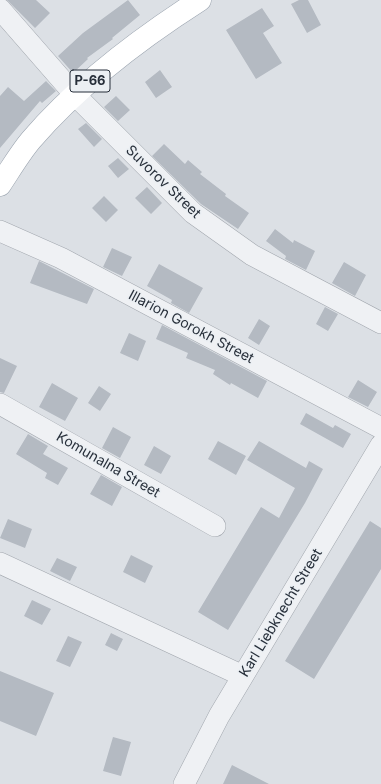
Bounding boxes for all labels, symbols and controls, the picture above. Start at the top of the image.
road number: Р-66 [70,70,110,92]
street label: Suvorov Street [122,142,204,222]
street label: Illarion Gorokh Street [125,287,257,367]
street label: Komunalna Street [53,429,163,501]
street label: Karl Liebknecht Street [236,546,326,680]

